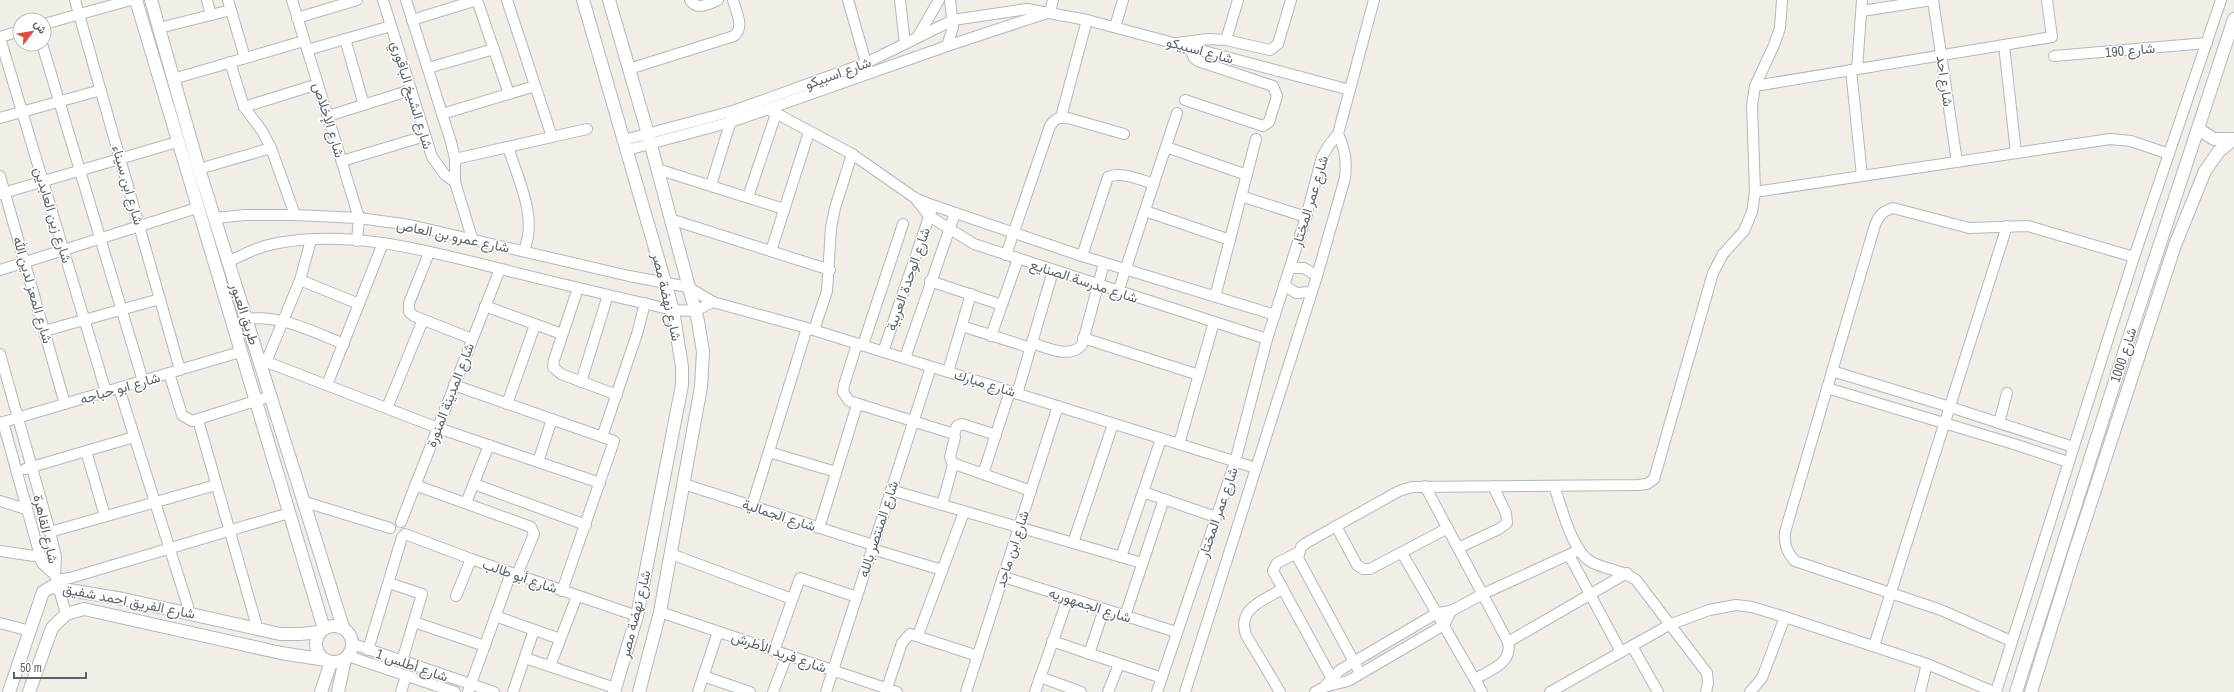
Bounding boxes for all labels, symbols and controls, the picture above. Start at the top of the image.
north arrow [12,12,52,52]
text: ش [31,18,50,36]
street label: شارع اسبيكو [1164,32,1236,70]
street label: شارع الشيخ الباقوري [384,39,437,152]
street label: شارع 190 [2104,39,2156,63]
street label: شارع اسبيكو [803,53,874,95]
street label: شارع احد [1931,54,1957,108]
street label: شارع الإخلاص [307,80,349,160]
street label: شارع ابن سيناء [106,143,148,228]
street label: شارع عمر المختار [1287,153,1334,250]
street label: شارع زين العابدين [28,165,76,266]
street label: شارع عمرو بن العاص [394,215,511,259]
street label: شارع الوحدة العربية [882,225,936,334]
street label: شارع المعز لدين الله [7,234,57,346]
street label: شارع نهضة مصر [646,250,686,343]
street label: شارع مدرسة الصنايع [1027,255,1140,309]
street label: طريق العبور [226,280,263,347]
street label: شارع 1000 [2106,325,2142,385]
street label: شارع المدينة المنورة [422,340,480,450]
street label: شارع مبارك [951,365,1018,403]
street label: شارع ابو حباجه [78,368,163,410]
street label: شارع عمر المختار [1194,465,1244,561]
street label: شارع المنتصر بالله [854,478,904,580]
street label: شارع القاهرة [27,493,63,565]
street label: شارع الجمالية [739,495,818,537]
street label: شارع ابن ماجد [991,508,1035,590]
street label: شارع أبو طالب [480,555,560,599]
street label: شارع نهضة مصر [615,568,657,661]
street label: شارع الفريق احمد شفيق [61,579,197,625]
street label: شارع الجمهوريه [1046,583,1134,629]
street label: شارع فريد الأطرش [728,627,829,679]
street label: شارع أطلس 1 [373,644,450,688]
scale bar [14,654,86,680]
text: 50 m [20,660,42,676]

